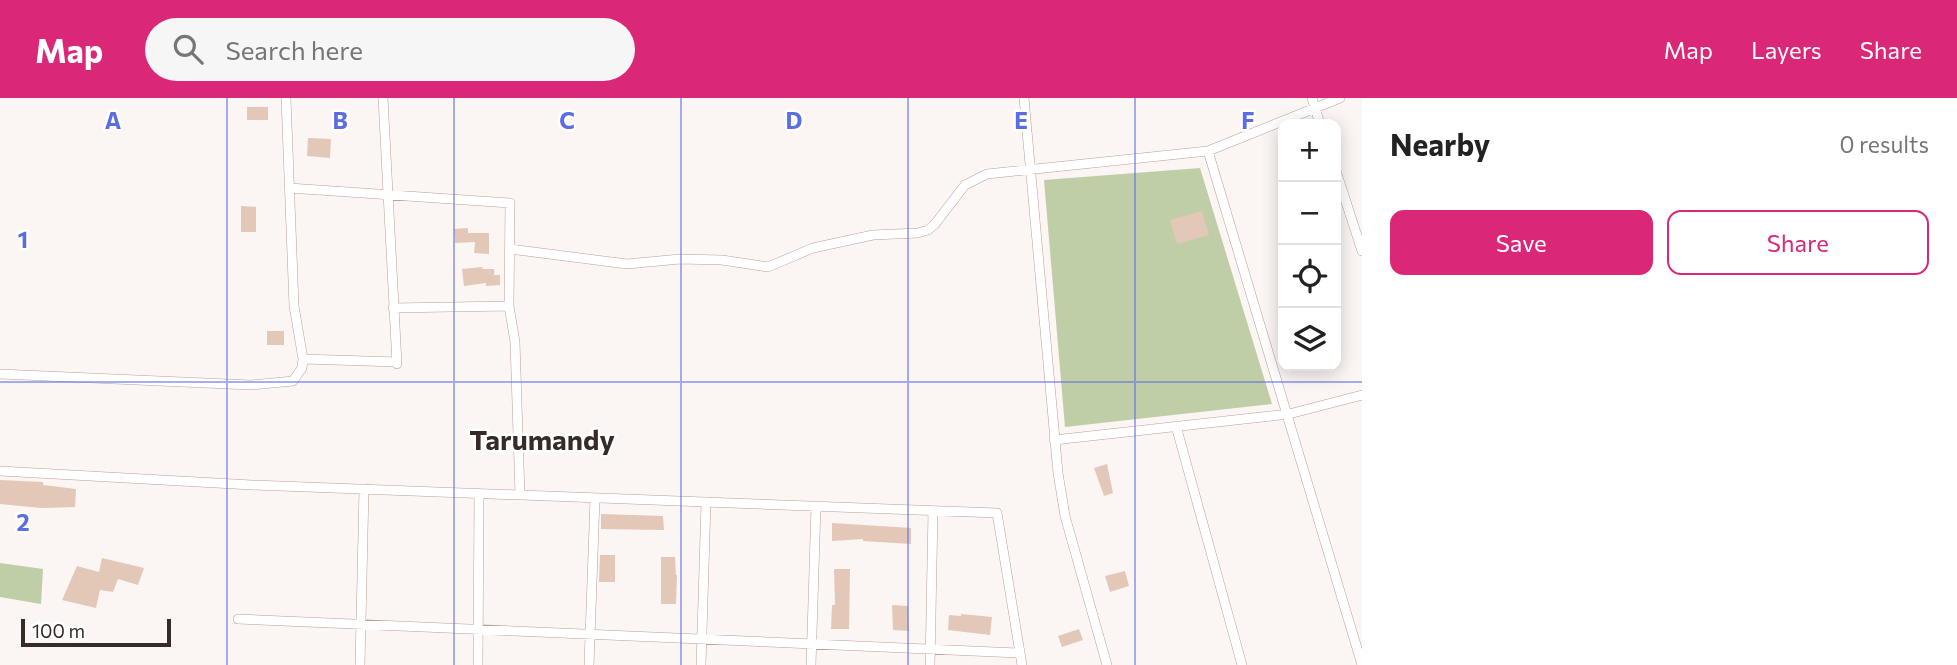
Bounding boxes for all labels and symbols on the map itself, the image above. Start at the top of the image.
text: A [105,106,122,134]
text: B [332,106,348,134]
text: C [559,106,575,134]
text: D [786,106,803,134]
text: E [1014,106,1028,134]
text: F [1241,106,1255,134]
text: 1 [18,225,28,253]
district label: Tarumandy [469,422,615,456]
text: 2 [16,508,30,536]
scale bar [21,616,172,648]

